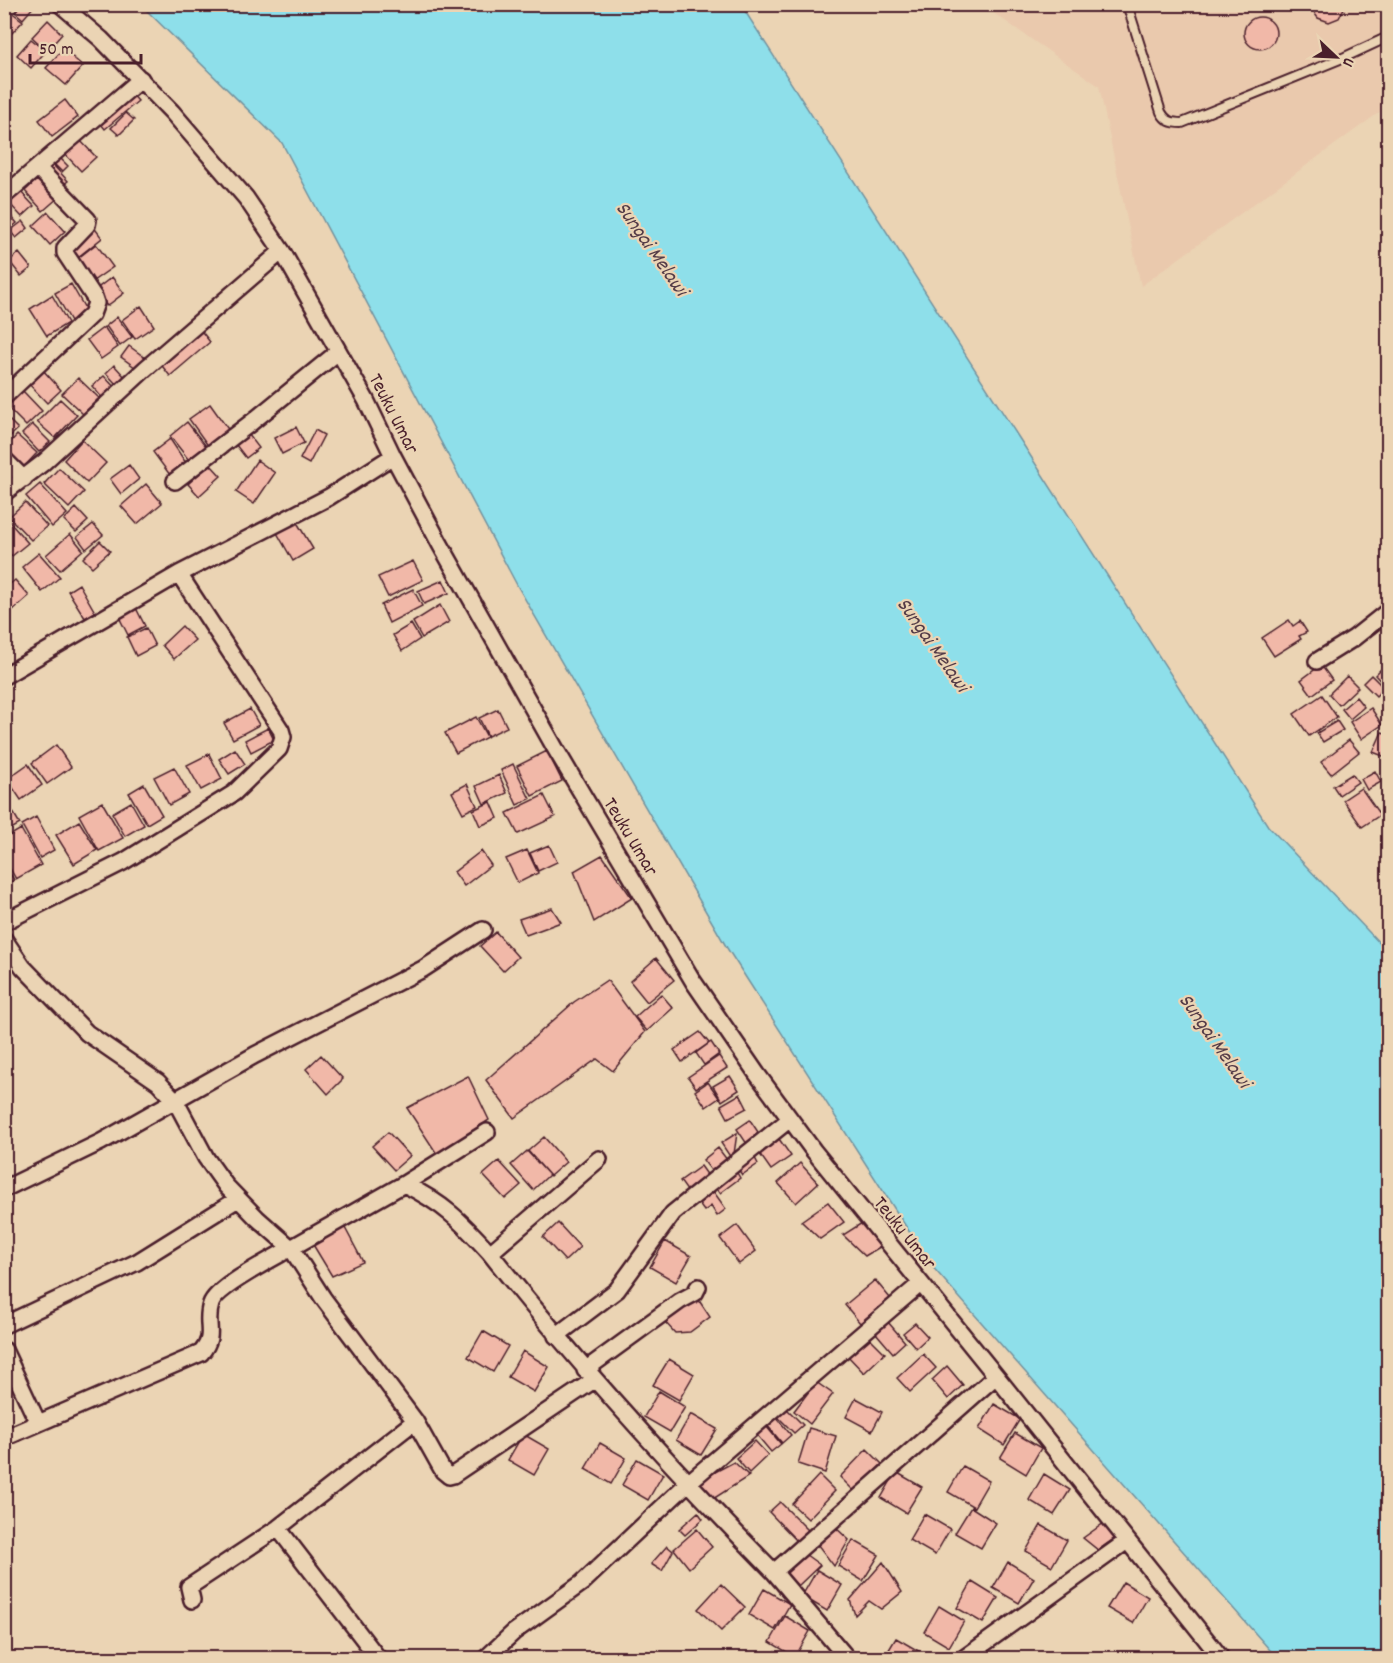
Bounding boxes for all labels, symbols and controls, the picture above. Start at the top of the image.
scale bar [30,27,141,65]
north arrow [1306,27,1366,87]
text: 50 m [39,38,74,63]
text: U [1335,54,1360,70]
water label: Sungai Melawi [607,196,696,306]
street label: Teuku Umar [360,369,425,460]
water label: Sungai Melawi [888,592,977,702]
street label: Teuku Umar [595,793,664,883]
water label: Sungai Melawi [1170,988,1259,1098]
street label: Teuku Umar [865,1191,942,1277]

